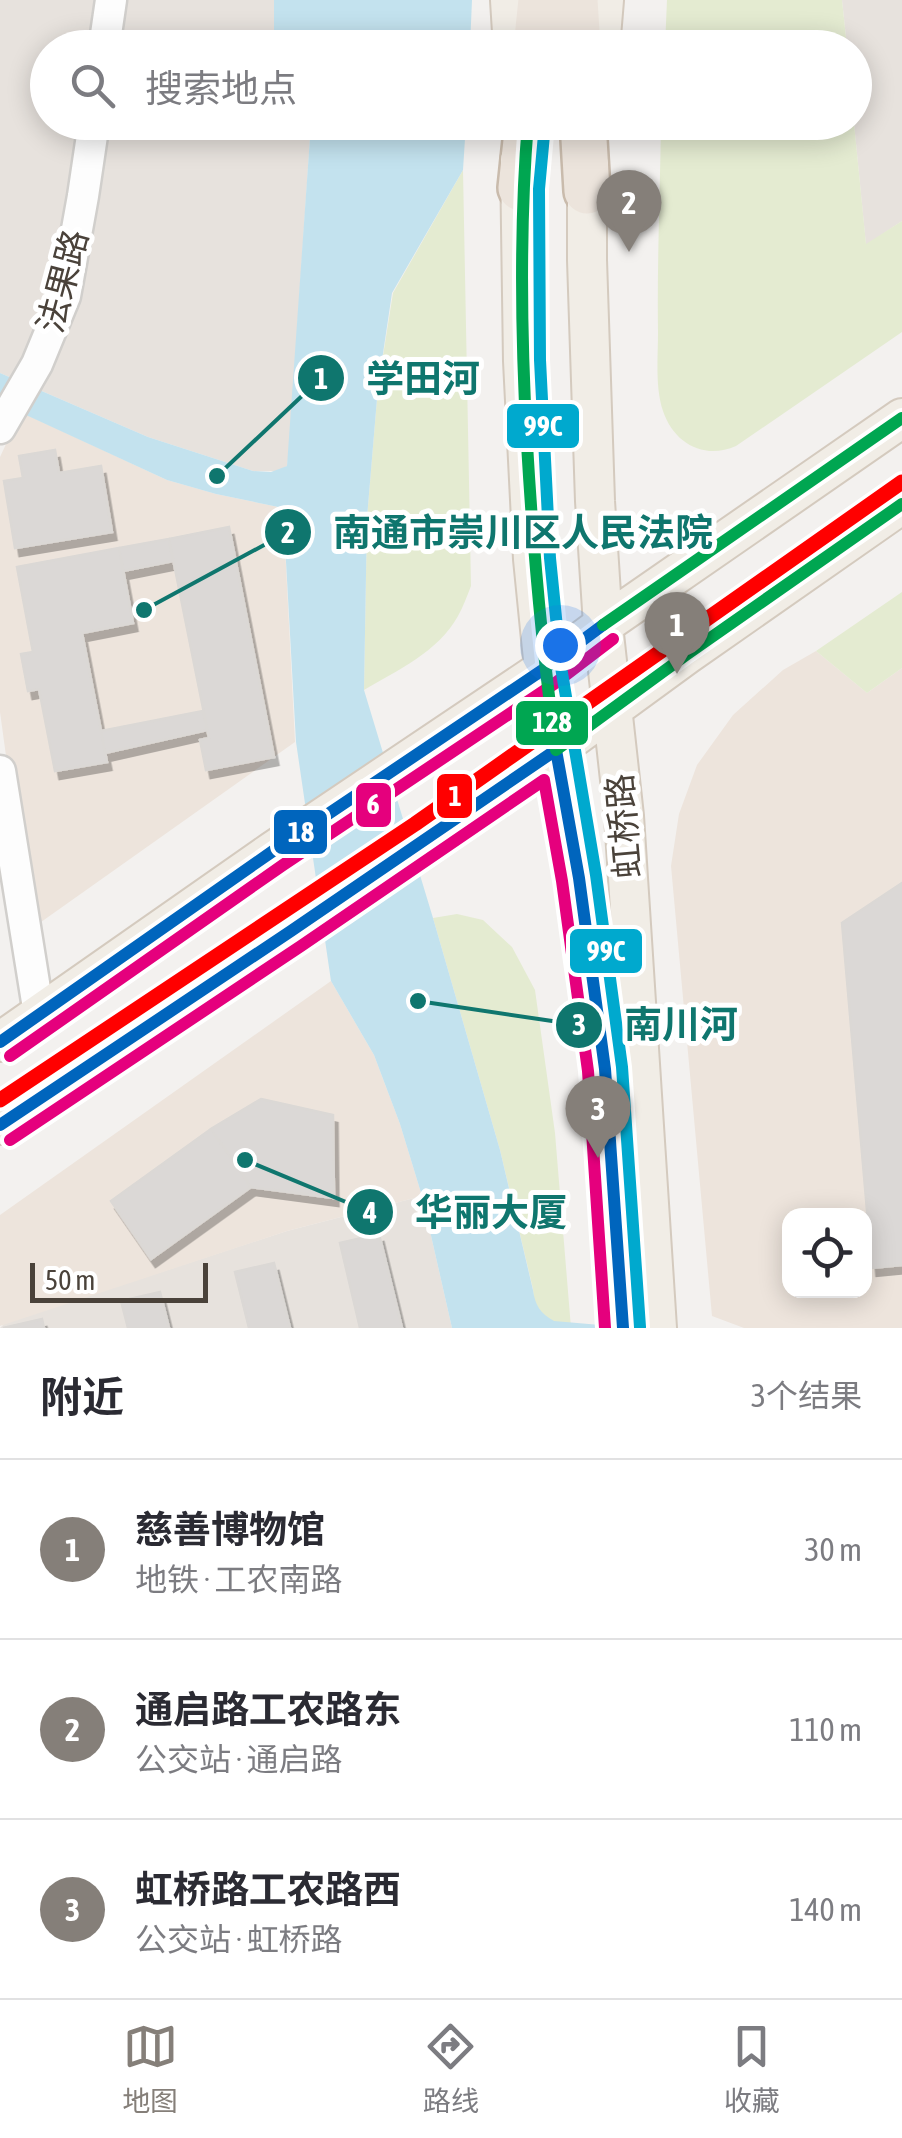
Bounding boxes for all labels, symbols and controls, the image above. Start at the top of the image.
search box [30,30,872,140]
icon: search [65,58,120,113]
text: 搜索地点 [145,67,297,110]
pin: 2 [596,170,662,252]
street label: 法果路 [29,225,95,337]
callout: 学田河 [296,344,500,412]
text: 学田河 [366,357,480,400]
text: 1 [314,361,328,395]
line badge: 99C [505,402,581,450]
text: 99C [524,410,563,442]
callout: 南通市崇川区人民法院 [263,498,733,566]
text: 南通市崇川区人民法院 [333,511,713,554]
text: 2 [281,515,295,549]
pin: 1 [644,592,710,674]
your location [535,620,586,671]
line badge: 128 [514,699,590,747]
text: 128 [532,706,572,738]
line badge: 1 [435,772,474,820]
street label: 虹桥路 [598,772,648,880]
text: 1 [448,780,462,812]
line badge: 6 [354,781,393,829]
text: 6 [366,788,380,820]
line badge: 18 [272,808,329,856]
text: 18 [288,816,314,848]
line badge: 99C [568,927,644,975]
text: 99C [587,935,626,967]
callout: 南川河 [554,991,758,1059]
text: 南川河 [624,1003,738,1046]
text: 3 [572,1007,586,1041]
pin: 3 [566,1076,630,1158]
callout: 华丽大厦 [345,1178,587,1246]
text: 华丽大厦 [415,1191,567,1234]
text: 4 [362,1195,377,1229]
map controls [782,1208,872,1298]
button: locate [782,1208,872,1298]
scale bar [30,1258,208,1302]
text: 50 m [45,1264,95,1296]
text: 附近 [40,1373,124,1421]
text: 3个结果 [751,1377,862,1414]
text: 慈善博物馆 [135,1508,325,1551]
text: 1 [65,1531,80,1568]
text: 30 m [804,1531,862,1568]
text: 地铁 · 工农南路 [135,1561,343,1598]
text: 通启路工农路东 [135,1688,401,1731]
text: 2 [65,1711,80,1748]
text: 110 m [789,1711,862,1748]
text: 公交站 · 通启路 [135,1741,343,1778]
text: 虹桥路工农路西 [135,1868,401,1911]
text: 3 [65,1891,80,1928]
text: 140 m [789,1891,862,1928]
text: 公交站 · 虹桥路 [135,1921,343,1958]
tab: 地图 [122,2019,178,2119]
tab: 路线 [423,2019,479,2119]
tab: 收藏 [724,2019,780,2119]

